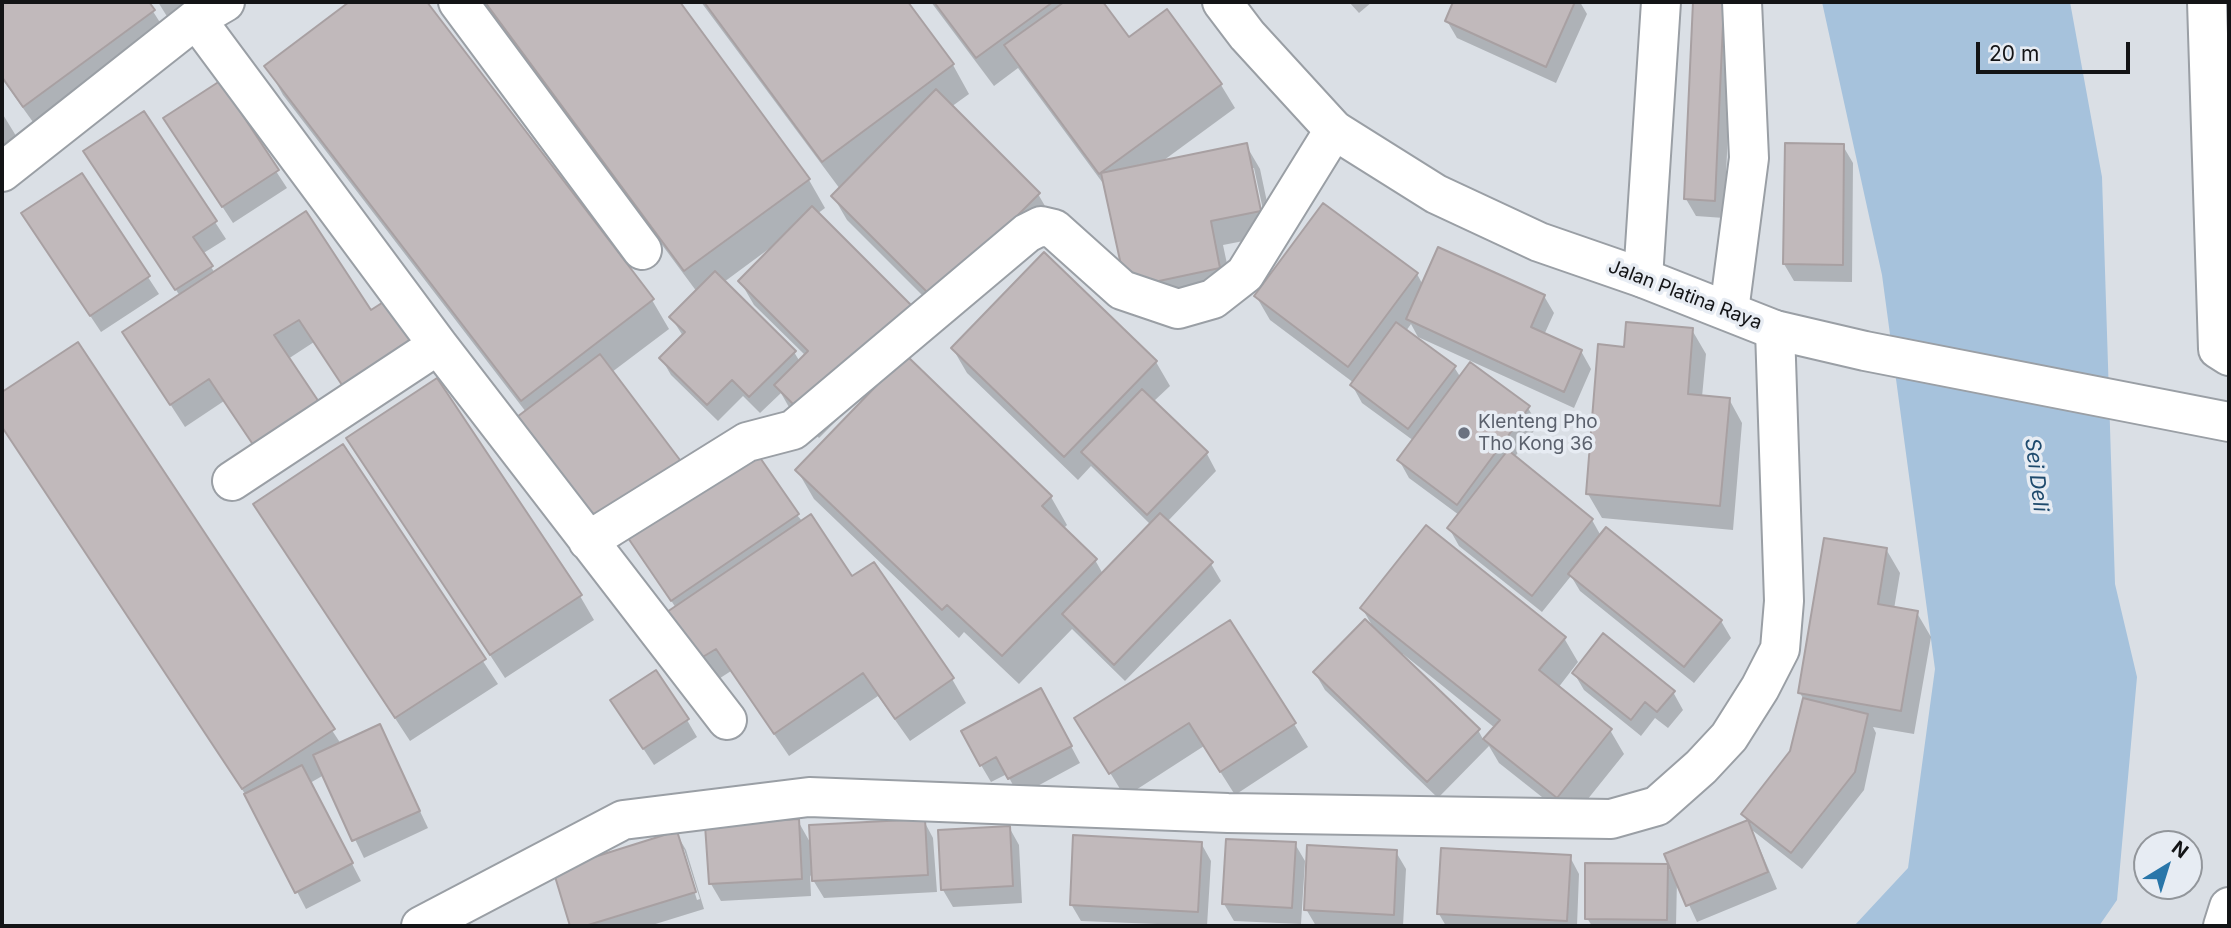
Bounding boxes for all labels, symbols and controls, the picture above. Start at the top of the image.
scale bar [1979,28,2133,72]
text: 20 m [1989,41,2039,66]
street label: Jalan Platina Raya [1605,255,1765,335]
place label: Klenteng Pho Tho Kong 36 [1478,411,1598,455]
marker: Klenteng Pho Tho Kong 36 [1456,425,1472,441]
water label: Sei Deli [2019,437,2053,513]
north arrow [2133,830,2203,900]
text: N [2167,836,2193,863]

